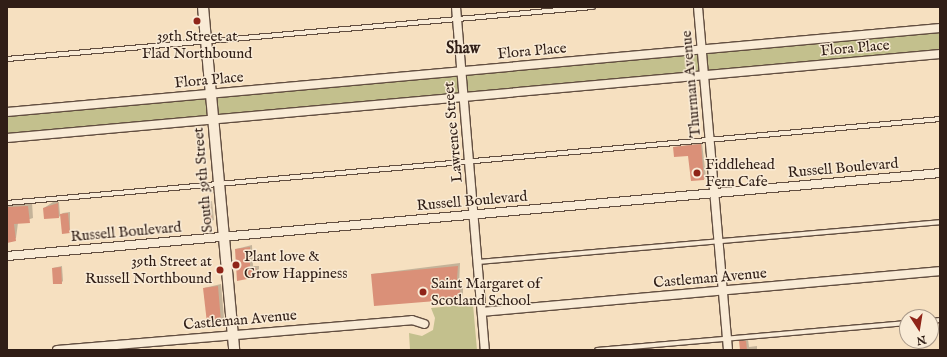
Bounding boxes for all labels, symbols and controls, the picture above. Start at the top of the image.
marker: 39th Street at Flad Northbound [192,16,202,26]
place label: 39th Street at Flad Northbound [142,27,252,62]
street label: Thurman Avenue [677,30,705,138]
street label: Flora Place [820,36,890,60]
district label: Shaw [446,39,480,59]
street label: Flora Place [497,39,567,63]
street label: Flora Place [174,68,244,92]
street label: Lawrence Street [440,81,466,183]
street label: South 39th Street [189,127,217,233]
street label: Russell Boulevard [787,154,899,182]
place label: Fiddlehead Fern Cafe [705,155,775,190]
marker: Fiddlehead Fern Cafe [692,168,702,178]
street label: Russell Boulevard [416,187,528,215]
street label: Russell Boulevard [70,218,182,246]
place label: Plant love & Grow Happiness [244,247,347,282]
place label: 39th Street at Russell Northbound [85,252,212,287]
marker: Plant love & Grow Happiness [231,260,241,270]
street label: Castleman Avenue [653,264,767,292]
marker: 39th Street at Russell Northbound [215,265,225,275]
place label: Saint Margaret of Scotland School [431,274,541,309]
marker: Saint Margaret of Scotland School [418,287,428,297]
street label: Castleman Avenue [183,306,297,334]
north arrow [899,309,939,349]
text: N [915,332,927,348]

